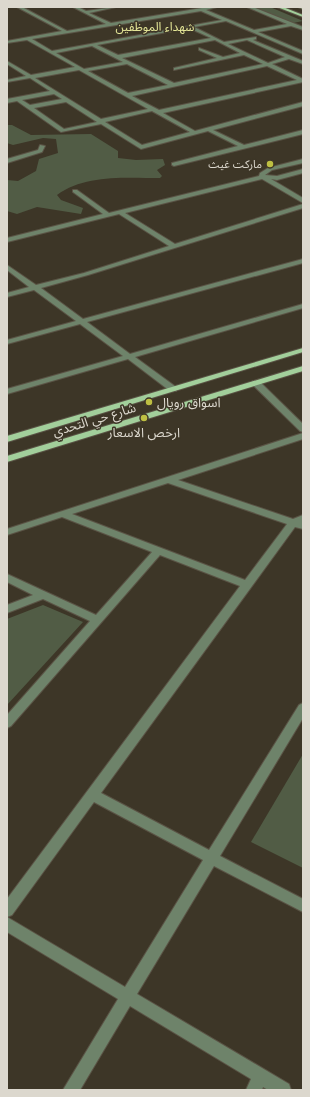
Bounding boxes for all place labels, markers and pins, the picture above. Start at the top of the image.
place label: ماركت غيث [208,158,262,171]
marker: ماركت غيث [265,159,275,169]
place label: اسواق رويال [157,395,220,411]
marker: اسواق رويال [144,397,154,407]
marker: ارخص الاسعار [139,413,149,423]
place label: ارخص الاسعار [107,425,180,441]

